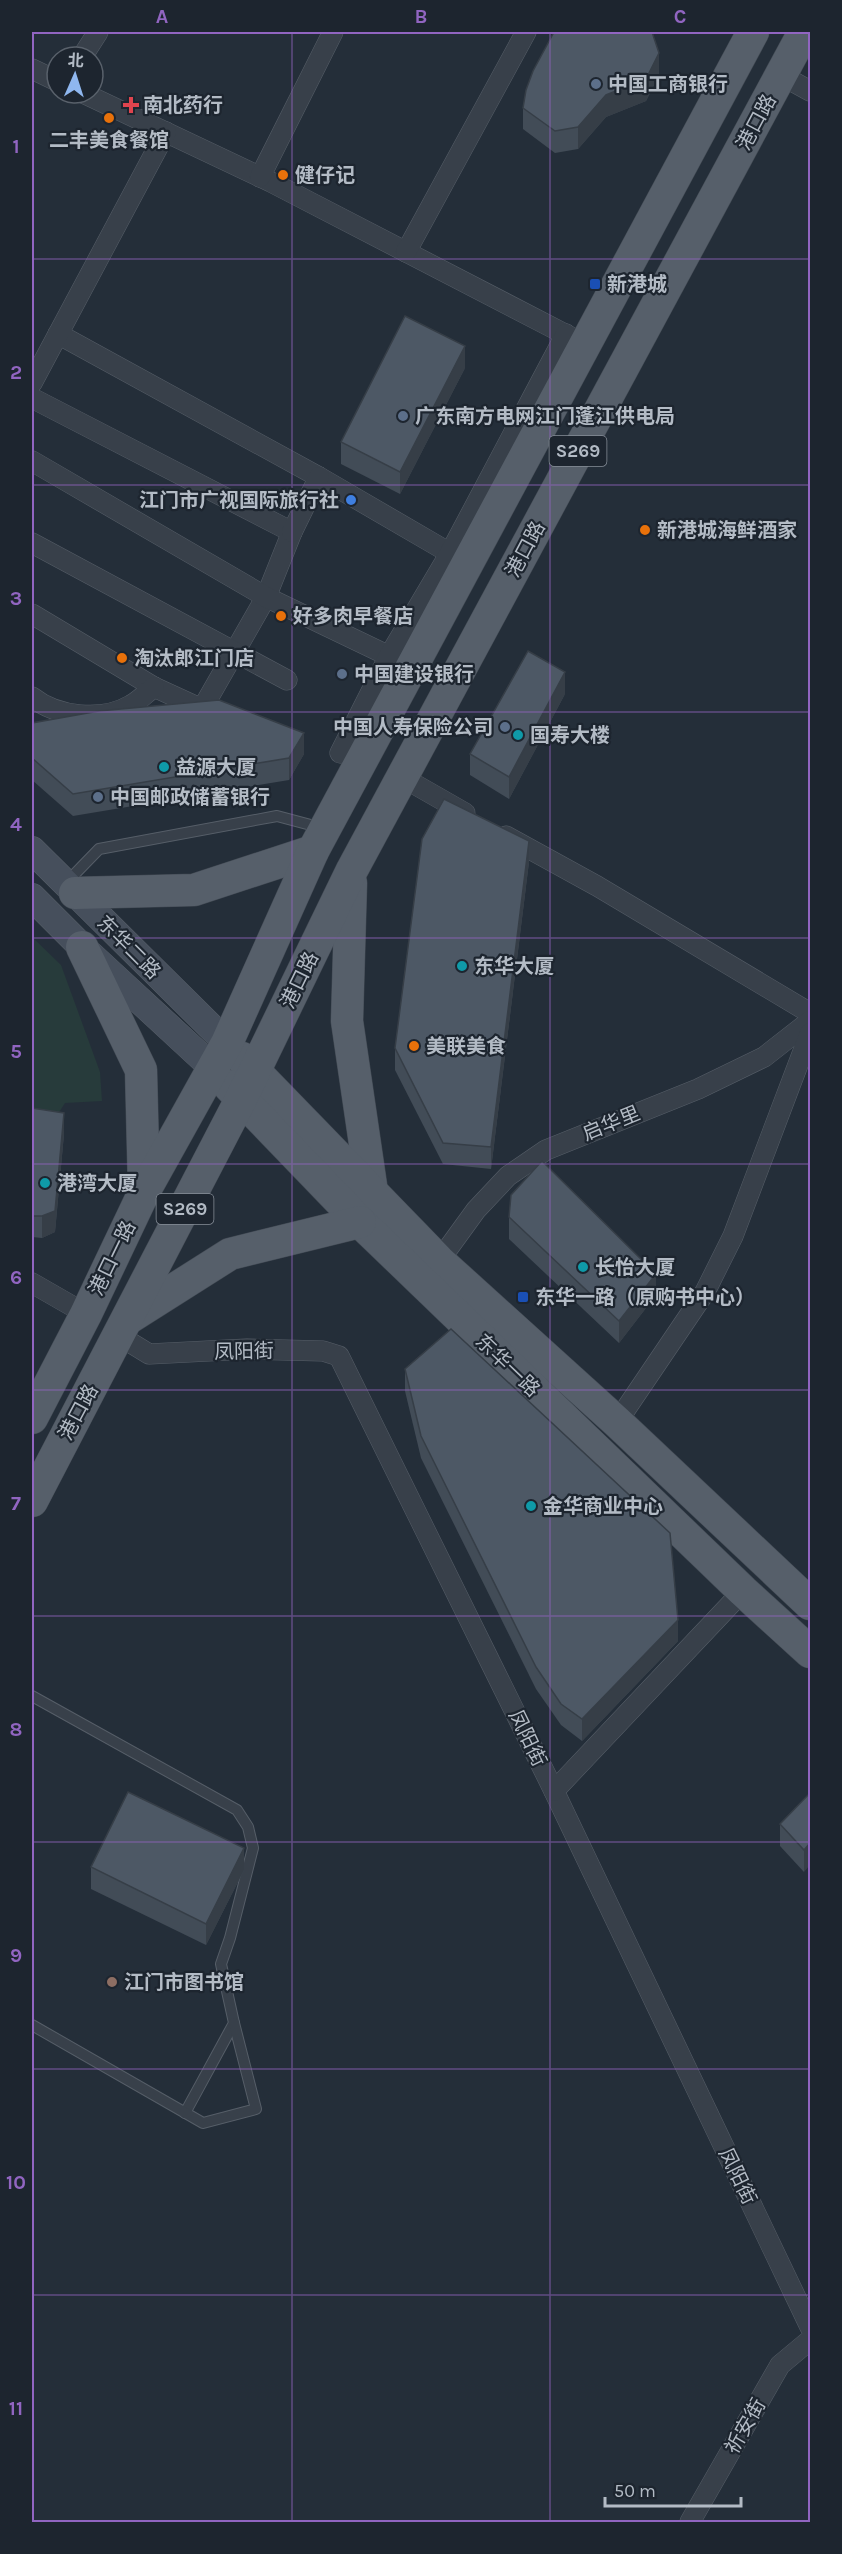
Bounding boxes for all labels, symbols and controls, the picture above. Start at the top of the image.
text: A [156,5,169,28]
text: B [415,5,427,28]
text: C [674,5,686,28]
north arrow [45,45,105,105]
text: 北 [67,51,84,70]
place label: 中国工商银行 [608,73,728,96]
marker: 中国工商银行 [589,77,603,91]
street label: 港口路 [732,90,781,154]
place label: 南北药行 [143,94,223,117]
marker: 南北药行 [124,98,138,112]
marker: 二丰美食餐馆 [102,111,116,125]
place label: 二丰美食餐馆 [49,129,169,152]
text: 1 [12,135,20,158]
place label: 健仔记 [295,164,355,187]
marker: 健仔记 [276,168,290,182]
place label: 新港城 [607,273,667,296]
marker: 新港城 [588,277,602,291]
text: 2 [10,361,22,384]
place label: 广东南方电网江门蓬江供电局 [415,405,675,428]
marker: 广东南方电网江门蓬江供电局 [396,409,410,423]
road number: S269 [550,436,606,466]
place label: 江门市广视国际旅行社 [139,489,339,512]
marker: 江门市广视国际旅行社 [344,493,358,507]
street label: 港口路 [501,517,550,581]
place label: 新港城海鲜酒家 [657,519,797,542]
marker: 新港城海鲜酒家 [638,523,652,537]
text: 3 [10,587,22,610]
place label: 好多肉早餐店 [293,605,413,628]
marker: 好多肉早餐店 [274,609,288,623]
place label: 淘汰郎江门店 [134,647,254,670]
marker: 淘汰郎江门店 [115,651,129,665]
place label: 中国建设银行 [354,663,474,686]
marker: 中国建设银行 [335,667,349,681]
place label: 中国人寿保险公司 [333,716,493,739]
marker: 中国人寿保险公司 [498,720,512,734]
place label: 国寿大楼 [530,724,610,747]
marker: 国寿大楼 [511,728,525,742]
place label: 益源大厦 [176,756,256,779]
marker: 益源大厦 [157,760,171,774]
place label: 中国邮政储蓄银行 [110,786,270,809]
marker: 中国邮政储蓄银行 [91,790,105,804]
text: 4 [10,813,22,836]
street label: 东华二路 [92,911,165,984]
street label: 港口路 [276,948,323,1012]
place label: 东华大厦 [474,955,554,978]
marker: 东华大厦 [455,959,469,973]
place label: 美联美食 [426,1035,506,1058]
marker: 美联美食 [407,1039,421,1053]
text: 5 [10,1040,22,1063]
street label: 启华里 [579,1102,643,1145]
place label: 港湾大厦 [57,1172,137,1195]
marker: 港湾大厦 [38,1176,52,1190]
road number: S269 [156,1194,213,1224]
street label: 港口一路 [85,1217,140,1299]
place label: 长怡大厦 [595,1256,675,1279]
marker: 长怡大厦 [576,1260,590,1274]
text: 6 [10,1266,22,1289]
place label: 东华一路（原购书中心） [535,1286,755,1309]
marker: 东华一路（原购书中心） [516,1290,530,1304]
street label: 东华一路 [471,1329,544,1401]
street label: 凤阳街 [214,1339,274,1364]
street label: 港口路 [54,1380,103,1444]
text: 7 [11,1492,21,1515]
place label: 金华商业中心 [543,1495,663,1518]
marker: 金华商业中心 [524,1499,538,1513]
street label: 凤阳街 [504,1706,551,1770]
text: 8 [10,1718,22,1741]
text: 9 [10,1944,22,1967]
place label: 江门市图书馆 [124,1971,244,1994]
marker: 江门市图书馆 [105,1975,119,1989]
street label: 凤阳街 [714,2144,761,2208]
text: 10 [6,2171,26,2194]
street label: 祈安街 [720,2395,770,2458]
text: 11 [9,2397,23,2420]
scale bar [605,2470,742,2508]
text: 50 m [614,2480,656,2502]

